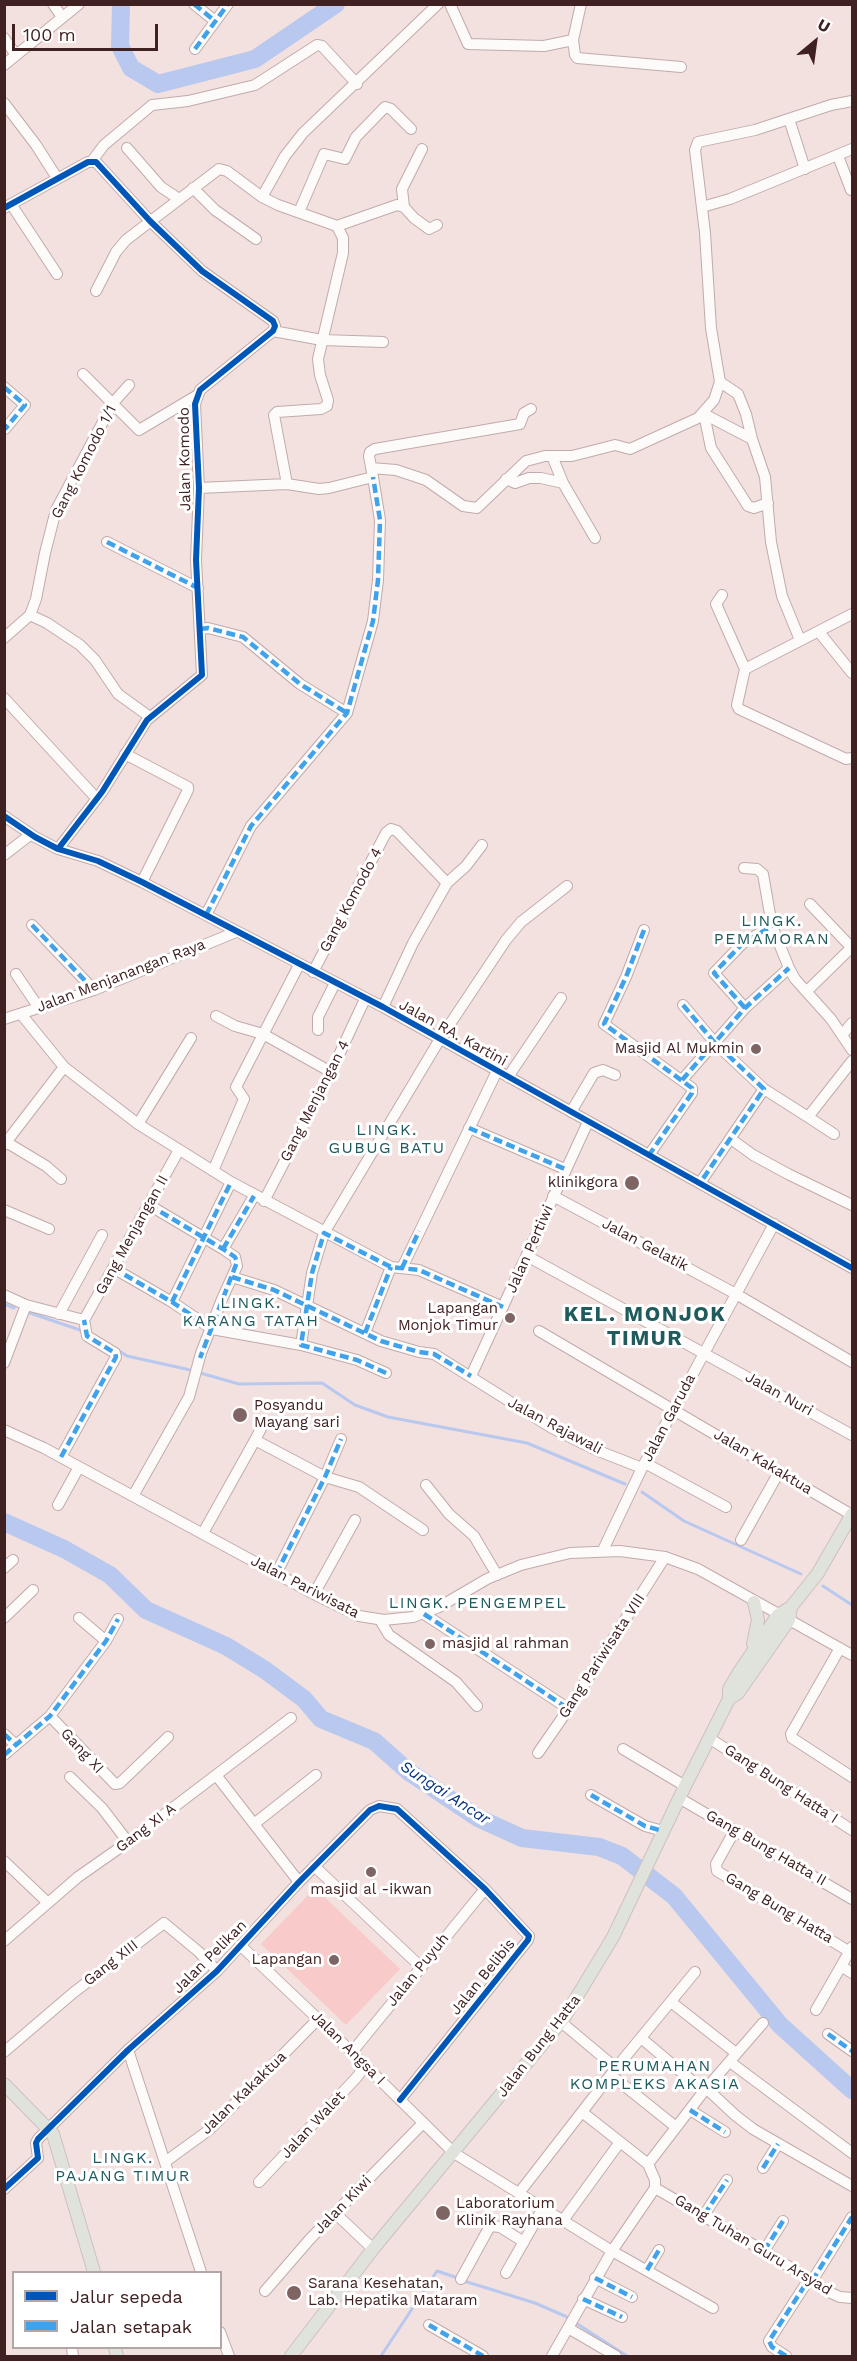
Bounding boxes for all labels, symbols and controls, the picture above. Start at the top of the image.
scale bar [15,12,160,50]
north arrow [785,12,845,72]
text: U [814,15,834,37]
text: 100 m [23,24,76,45]
street label: Gang Komodo 1/1 [48,402,120,522]
street label: Jalan Komodo [175,407,195,511]
street label: Gang Komodo 4 [316,845,386,955]
district label: LINGK. PEMAMORAN [714,911,830,949]
street label: Jalan Menjanangan Raya [34,935,208,1017]
street label: Jalan RA. Kartini [396,996,510,1070]
street label: Gang Menjangan 4 [277,1037,353,1165]
place label: Masjid Al Mukmin [615,1040,744,1058]
marker: Masjid Al Mukmin [749,1042,763,1056]
district label: LINGK. GUBUG BATU [328,1120,446,1158]
street label: Gang Menjangan II [92,1172,172,1298]
place label: klinikgora [548,1174,618,1192]
marker: klinikgora [623,1174,641,1192]
street label: Jalan Pertiwi [503,1202,557,1296]
street label: Jalan Gelatik [599,1215,691,1275]
district label: LINGK. KARANG TATAH [183,1293,319,1331]
place label: Lapangan Monjok Timur [398,1300,498,1335]
district label: KEL. MONJOK TIMUR [564,1302,726,1352]
marker: Lapangan Monjok Timur [503,1311,517,1325]
street label: Jalan Nuri [742,1368,816,1420]
street label: Jalan Garuda [638,1371,700,1465]
street label: Jalan Rajawali [505,1394,605,1458]
place label: Posyandu Mayang sari [254,1397,340,1432]
marker: Posyandu Mayang sari [231,1406,249,1424]
street label: Jalan Kakaktua [710,1426,816,1498]
street label: Jalan Pariwisata [248,1552,362,1622]
street label: Gang Pariwisata VIII [555,1590,649,1722]
district label: LINGK. PENGEMPEL [389,1593,567,1613]
place label: masjid al rahman [442,1635,569,1653]
marker: masjid al rahman [423,1637,437,1651]
street label: Gang XI [57,1725,107,1777]
street label: Gang Bung Hatta I [721,1741,841,1827]
water label: Sungai Ancar [397,1757,493,1829]
street label: Gang XI A [113,1800,179,1856]
street label: Gang Bung Hatta II [702,1806,830,1890]
marker: masjid al -ikwan [364,1865,378,1879]
street label: Gang Bung Hatta [722,1869,836,1947]
place label: masjid al -ikwan [310,1881,432,1899]
street label: Jalan Pelikan [169,1916,251,1998]
street label: Jalan Puyuh [383,1930,453,2010]
street label: Jalan Belibis [447,1935,519,2019]
street label: Gang XIII [80,1936,142,1990]
place label: Lapangan [252,1951,322,1969]
marker: Lapangan [327,1953,341,1967]
street label: Jalan Bung Hatta [493,1991,585,2101]
street label: Jalan Angsa I [307,2007,389,2089]
street label: Jalan Kakaktua [198,2048,290,2138]
district label: PERUMAHAN KOMPLEKS AKASIA [570,2056,740,2094]
street label: Jalan Walet [277,2087,349,2163]
district label: LINGK. PAJANG TIMUR [55,2148,191,2186]
street label: Jalan Kiwi [311,2172,375,2238]
street label: Gang Tuhan Guru Arsyad [671,2191,835,2299]
place label: Laboratorium Klinik Rayhana [456,2195,563,2230]
marker: Laboratorium Klinik Rayhana [434,2204,452,2222]
legend [12,2271,222,2349]
place label: Sarana Kesehatan, Lab. Hepatika Mataram [308,2275,477,2310]
marker: Sarana Kesehatan, Lab. Hepatika Mataram [285,2284,303,2302]
text: Jalur sepeda [70,2286,183,2307]
text: Jalan setapak [70,2316,192,2337]

